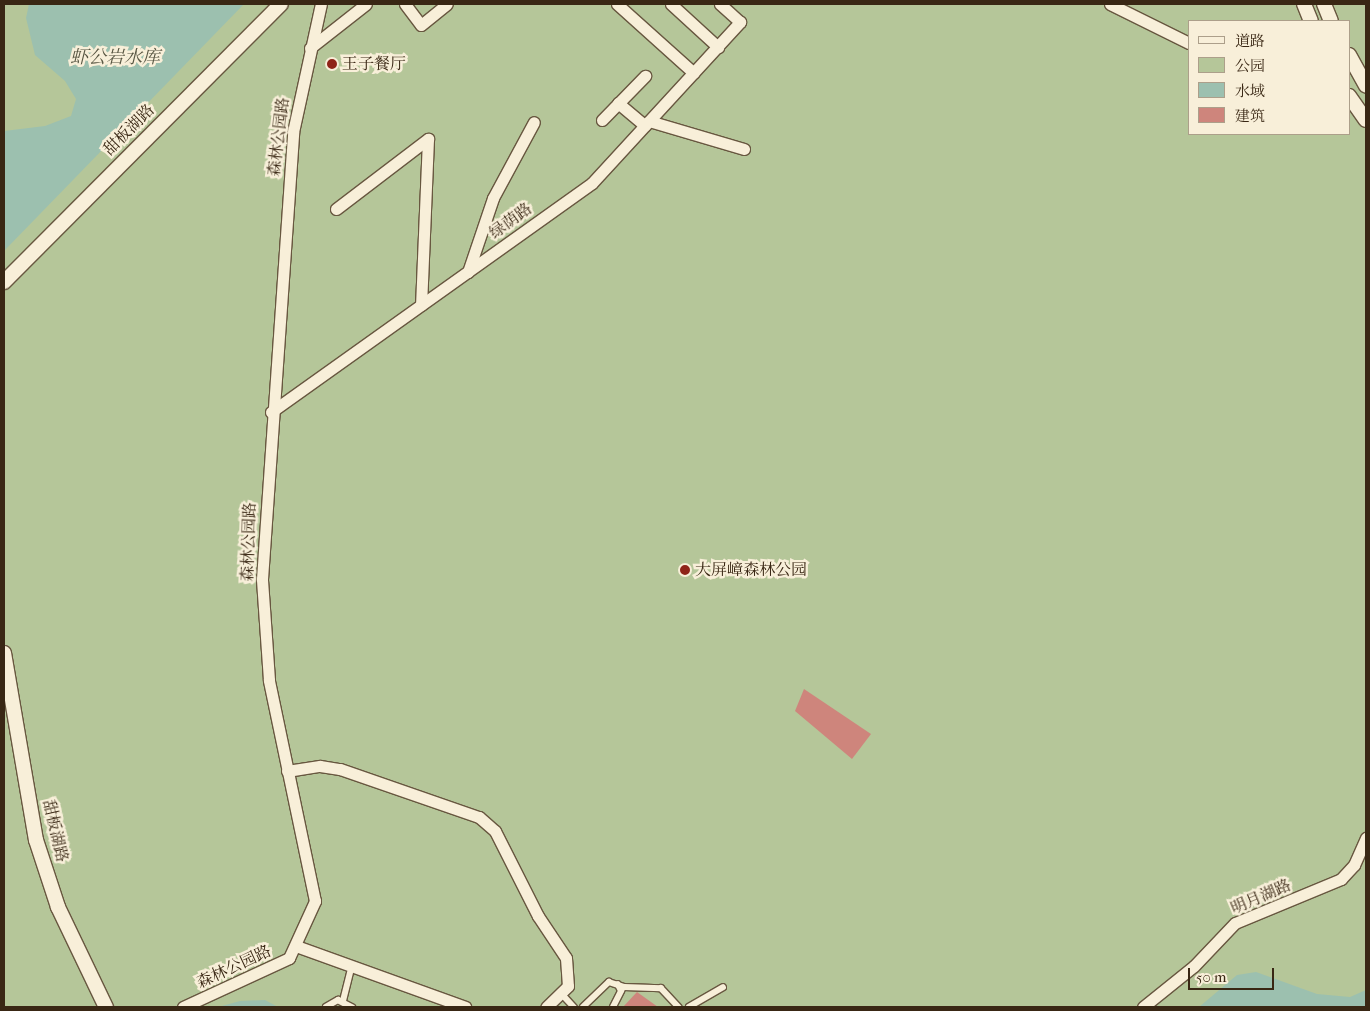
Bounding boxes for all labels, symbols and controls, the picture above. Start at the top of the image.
legend [1188,20,1350,135]
text: 道路 [1235,32,1265,50]
water label: 虾公岩水库 [70,47,160,69]
place label: 王子餐厅 [342,54,406,74]
text: 公园 [1235,57,1265,75]
marker: 王子餐厅 [326,58,338,70]
text: 水域 [1235,82,1265,100]
street label: 森林公园路 [265,96,293,178]
street label: 甜板湖路 [100,101,158,159]
text: 建筑 [1235,107,1265,125]
street label: 绿荫路 [486,199,536,243]
street label: 森林公园路 [238,502,260,582]
place label: 大屏嶂森林公园 [695,560,807,580]
marker: 大屏嶂森林公园 [679,564,691,576]
street label: 甜板湖路 [38,798,72,864]
street label: 明月湖路 [1228,876,1294,918]
street label: 森林公园路 [194,941,274,993]
scale bar [1190,958,1276,990]
text: 50 m [1196,968,1226,986]

